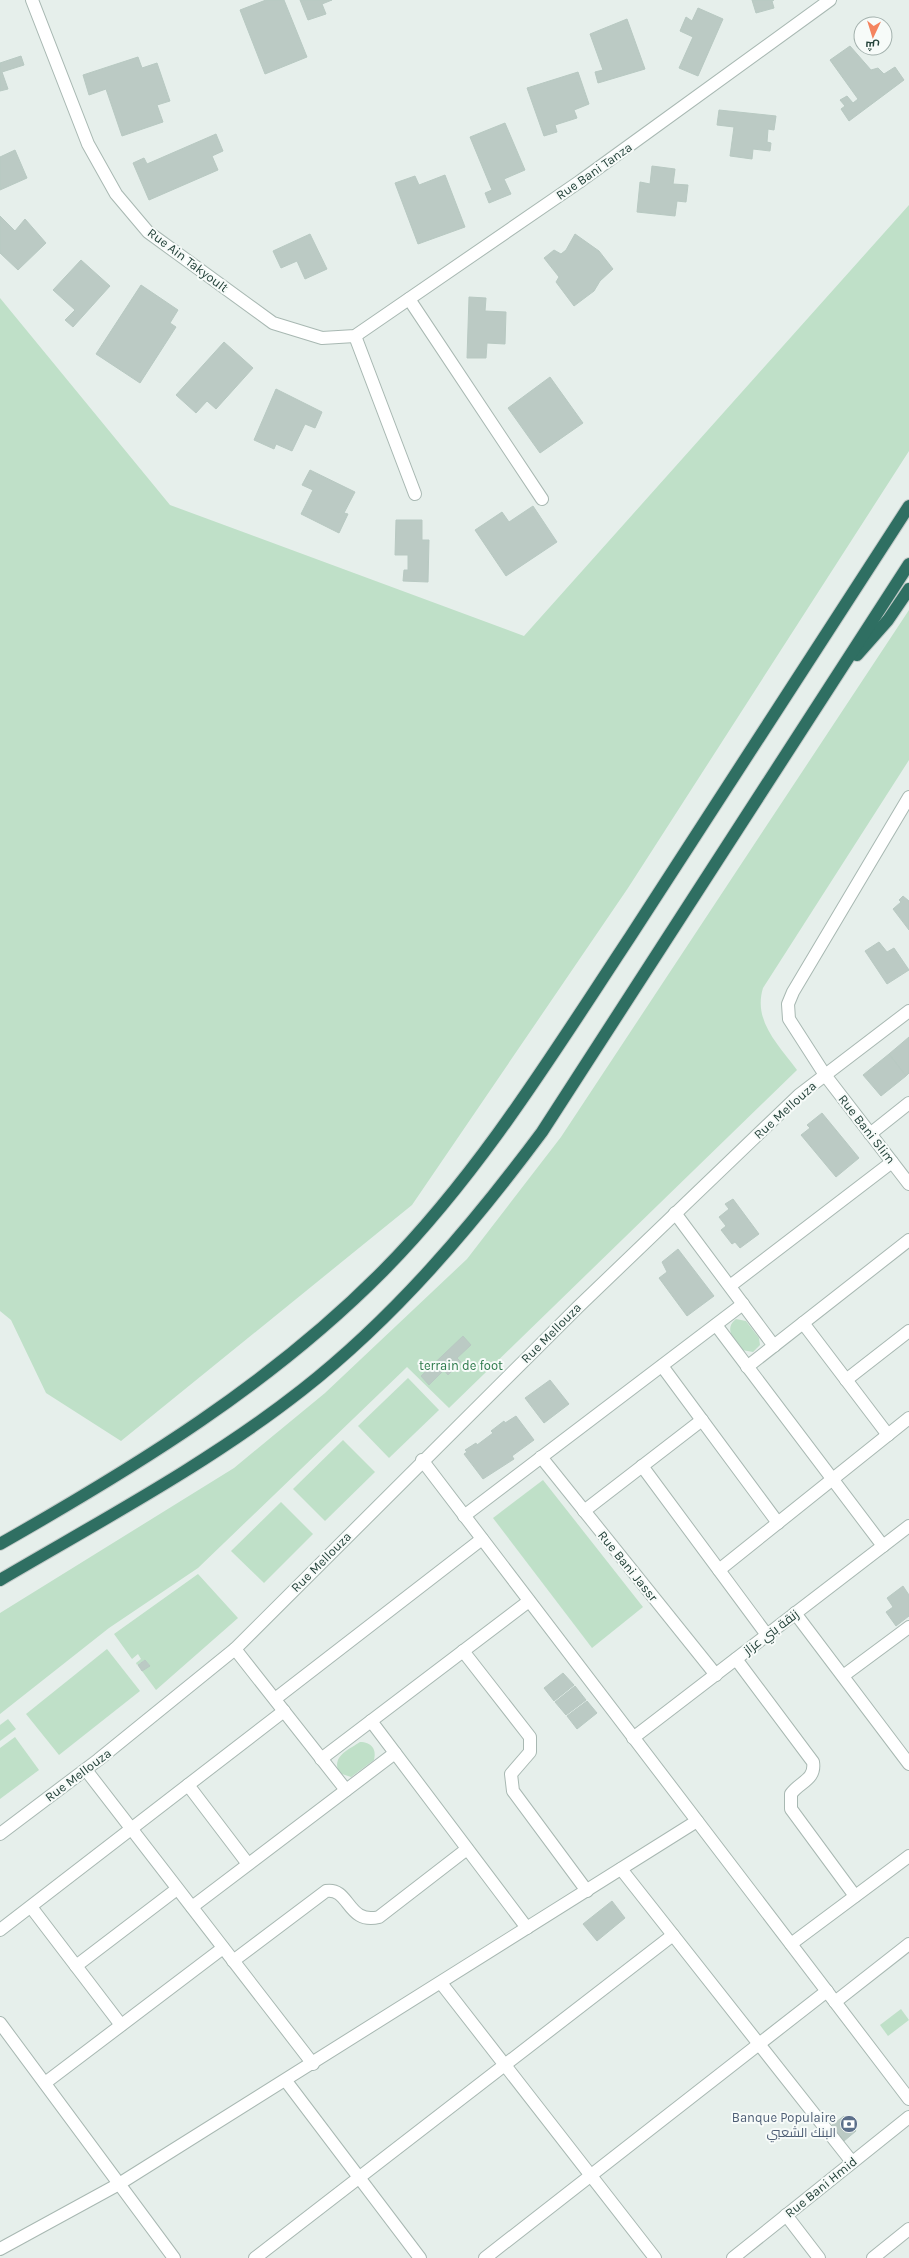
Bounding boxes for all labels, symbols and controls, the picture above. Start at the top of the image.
north arrow [853,16,893,56]
text: ش [865,39,880,52]
street label: Rue Bani Tanza [553,139,635,203]
street label: Rue Ain Takyoult [145,225,231,295]
street label: Rue Mellouza [751,1078,819,1142]
street label: Rue Bani Slim [835,1092,899,1166]
street label: Rue Mellouza [518,1300,584,1366]
park label: terrain de foot [419,1358,503,1373]
street label: Rue Bani Jassr [595,1528,661,1605]
street label: Rue Mellouza [288,1529,354,1595]
street label: زنقة بني عزاز [740,1606,803,1661]
street label: Rue Mellouza [42,1745,114,1805]
place label: Banque Populaire البنك الشعبي [732,2110,836,2143]
bank icon: Banque Populaire البنك الشعبي [839,2114,859,2134]
street label: Rue Bani Hmid [782,2153,860,2221]

